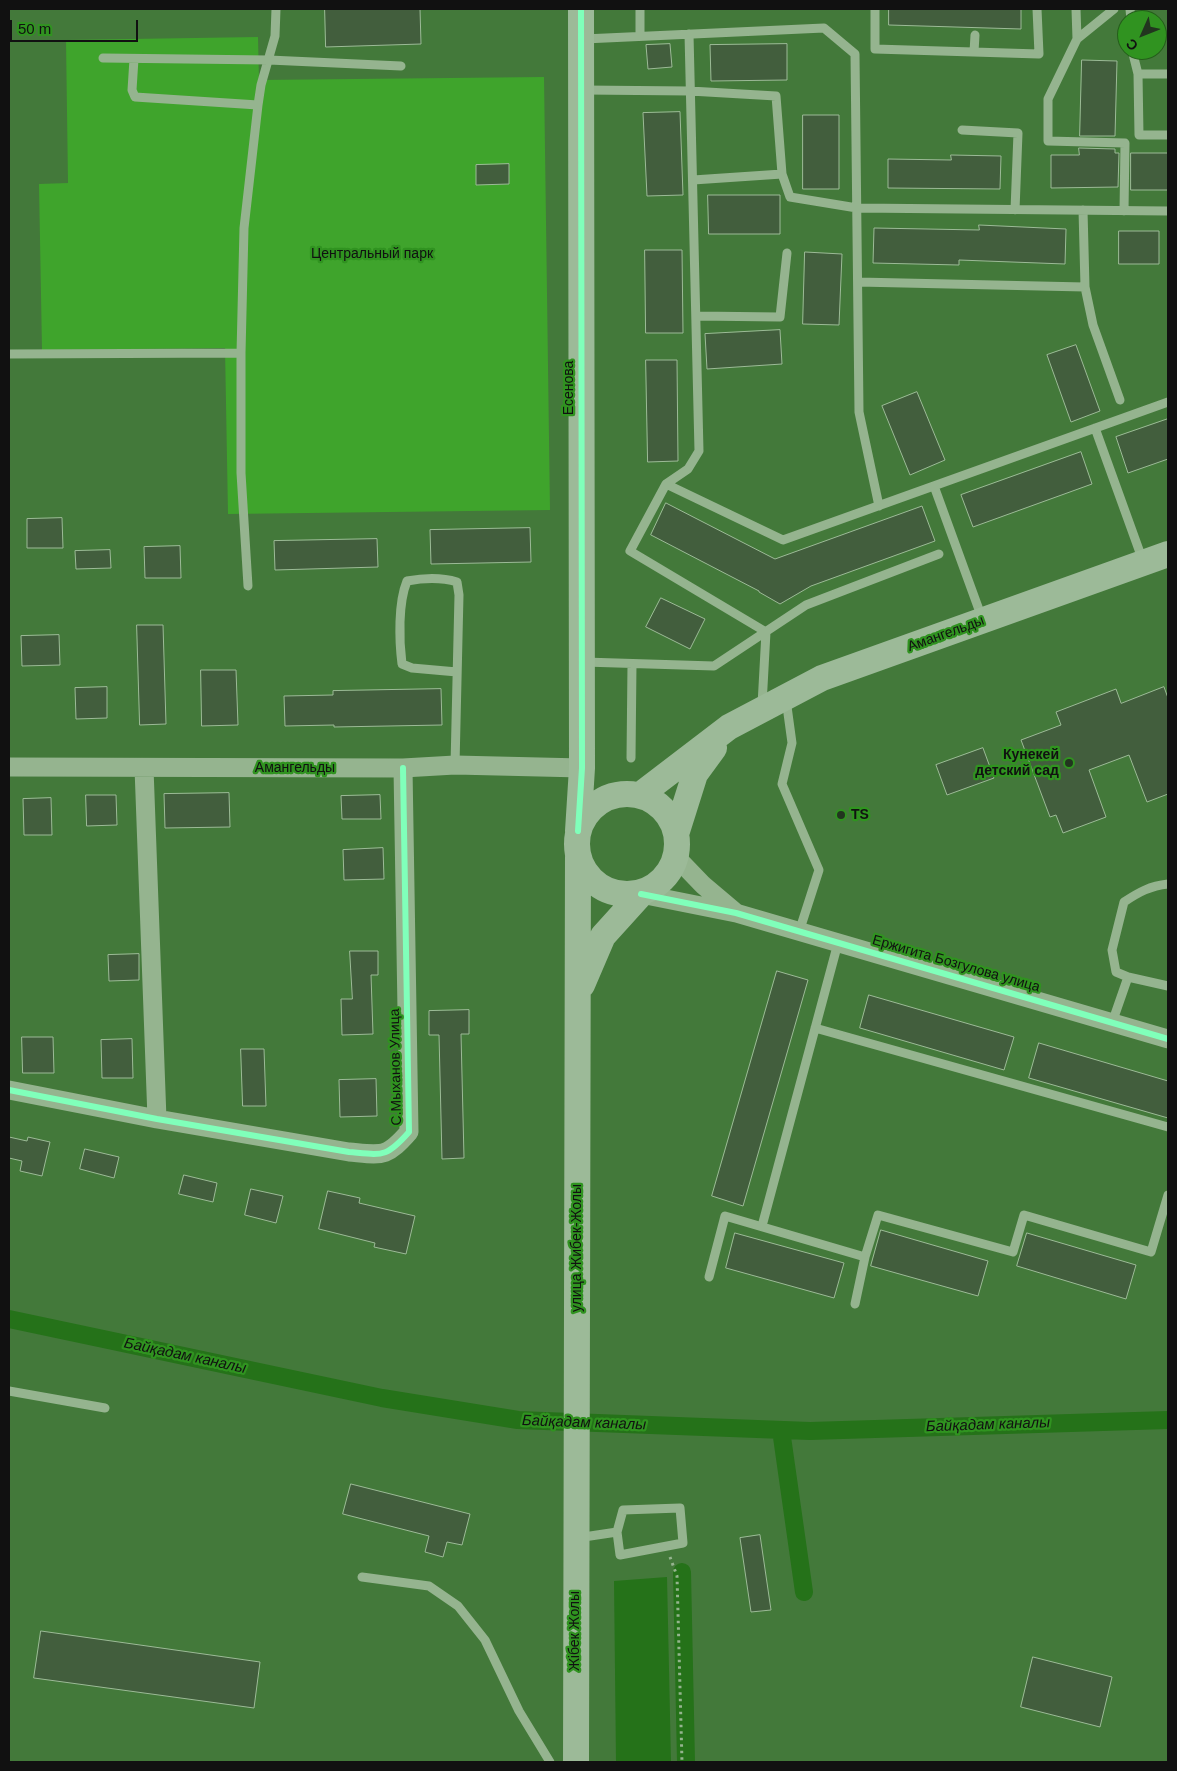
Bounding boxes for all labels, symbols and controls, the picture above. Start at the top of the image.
scale bar [12,10,140,42]
north arrow [1117,10,1167,60]
text: 50 m [18,20,51,37]
text: С [1123,36,1141,54]
park label: Центральный парк [311,246,433,262]
street label: Есенова [561,361,577,415]
street label: Амангельды [905,612,987,656]
place label: Кунекей детский сад [975,747,1059,780]
marker: Кунекей детский сад [1063,757,1075,769]
street label: Амангельды [255,760,335,776]
place label: TS [851,807,869,823]
marker: TS [835,809,847,821]
street label: Ержигита Бозгулова улица [870,932,1042,996]
street label: С.Мыханов Улица [387,1008,405,1126]
street label: улица Жибек-Жолы [569,1184,585,1312]
water label: Байқадам каналы [122,1334,248,1378]
water label: Байқадам каналы [522,1412,646,1434]
water label: Байқадам каналы [926,1414,1050,1436]
street label: Жібек Жолы [567,1591,583,1671]

